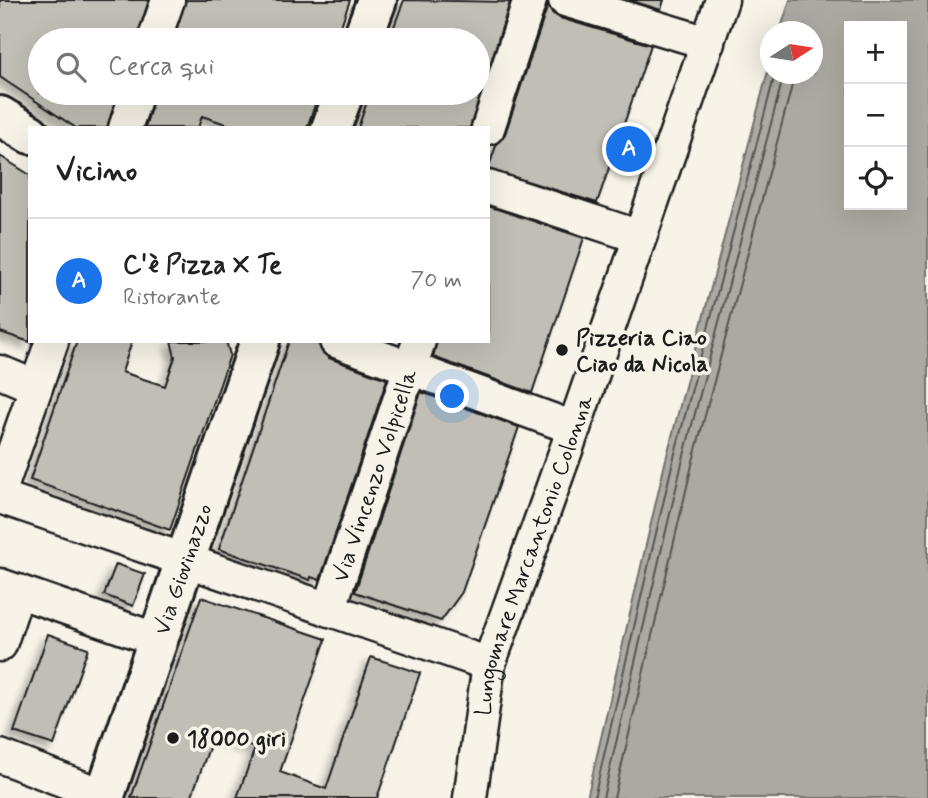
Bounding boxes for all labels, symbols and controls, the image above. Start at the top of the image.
north arrow [760,21,823,84]
map controls [844,21,907,210]
button: + [844,21,907,84]
search box [28,28,490,105]
icon: search [52,48,90,86]
text: Cerca qui [108,50,214,84]
button: − [844,84,907,147]
pin: A [606,123,652,175]
button: locate [844,147,907,210]
text: Vicino [56,152,137,191]
text: C'è Pizza X Te [123,249,282,283]
text: A [71,266,87,296]
text: 70 m [410,266,462,296]
text: Ristorante [123,283,221,313]
place label: Pizzeria Ciao Ciao da Nicola [576,324,709,380]
marker: Pizzeria Ciao Ciao da Nicola [554,342,570,358]
street label: Via Vincenzo Volpicella [326,365,426,586]
your location [435,379,469,413]
street label: Lungomare Marcantonio Colonna [469,391,601,718]
street label: Via Giovinazzo [148,500,220,639]
place label: 18000 giri [187,725,286,755]
marker: 18000 giri [165,730,181,746]

